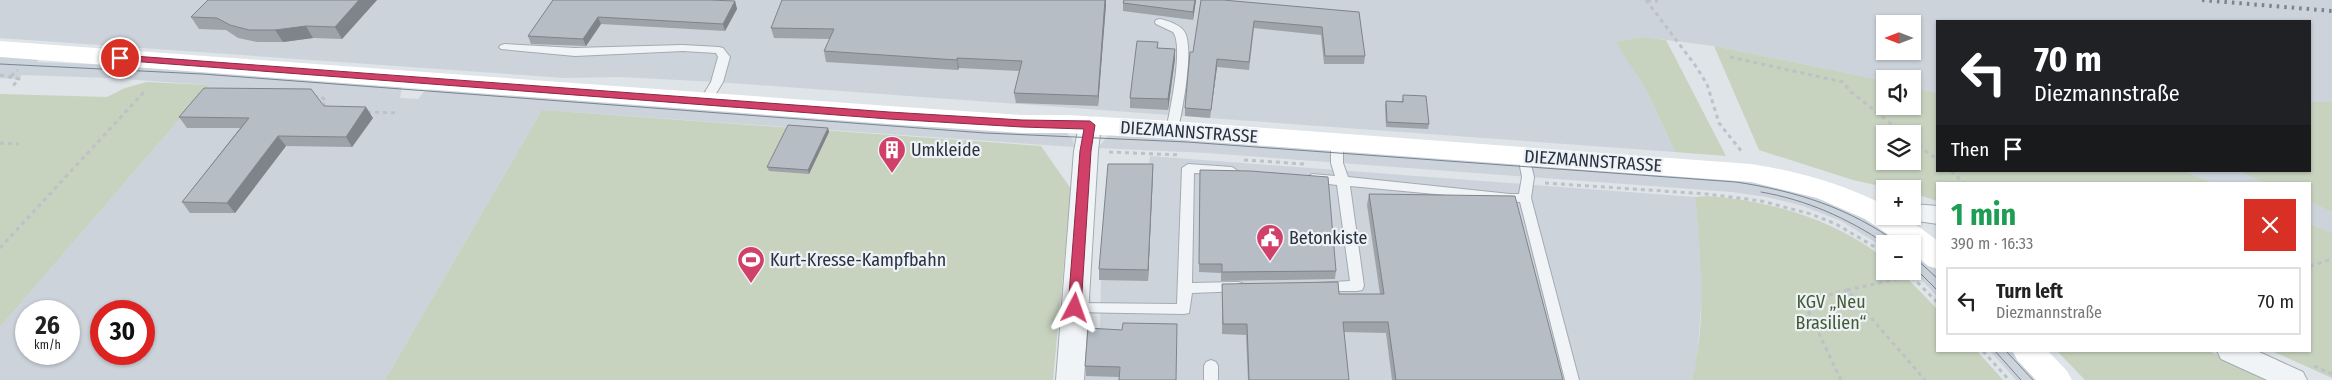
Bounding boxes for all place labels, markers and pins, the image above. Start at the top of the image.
pin [99,37,141,79]
building icon: Umkleide [877,135,907,174]
place label: Umkleide [911,139,981,161]
public building icon: Betonkiste [1255,223,1285,262]
place label: Betonkiste [1289,227,1368,249]
sports icon: Kurt-Kresse-Kampfbahn [736,245,766,284]
place label: Kurt-Kresse-Kampfbahn [770,249,946,271]

